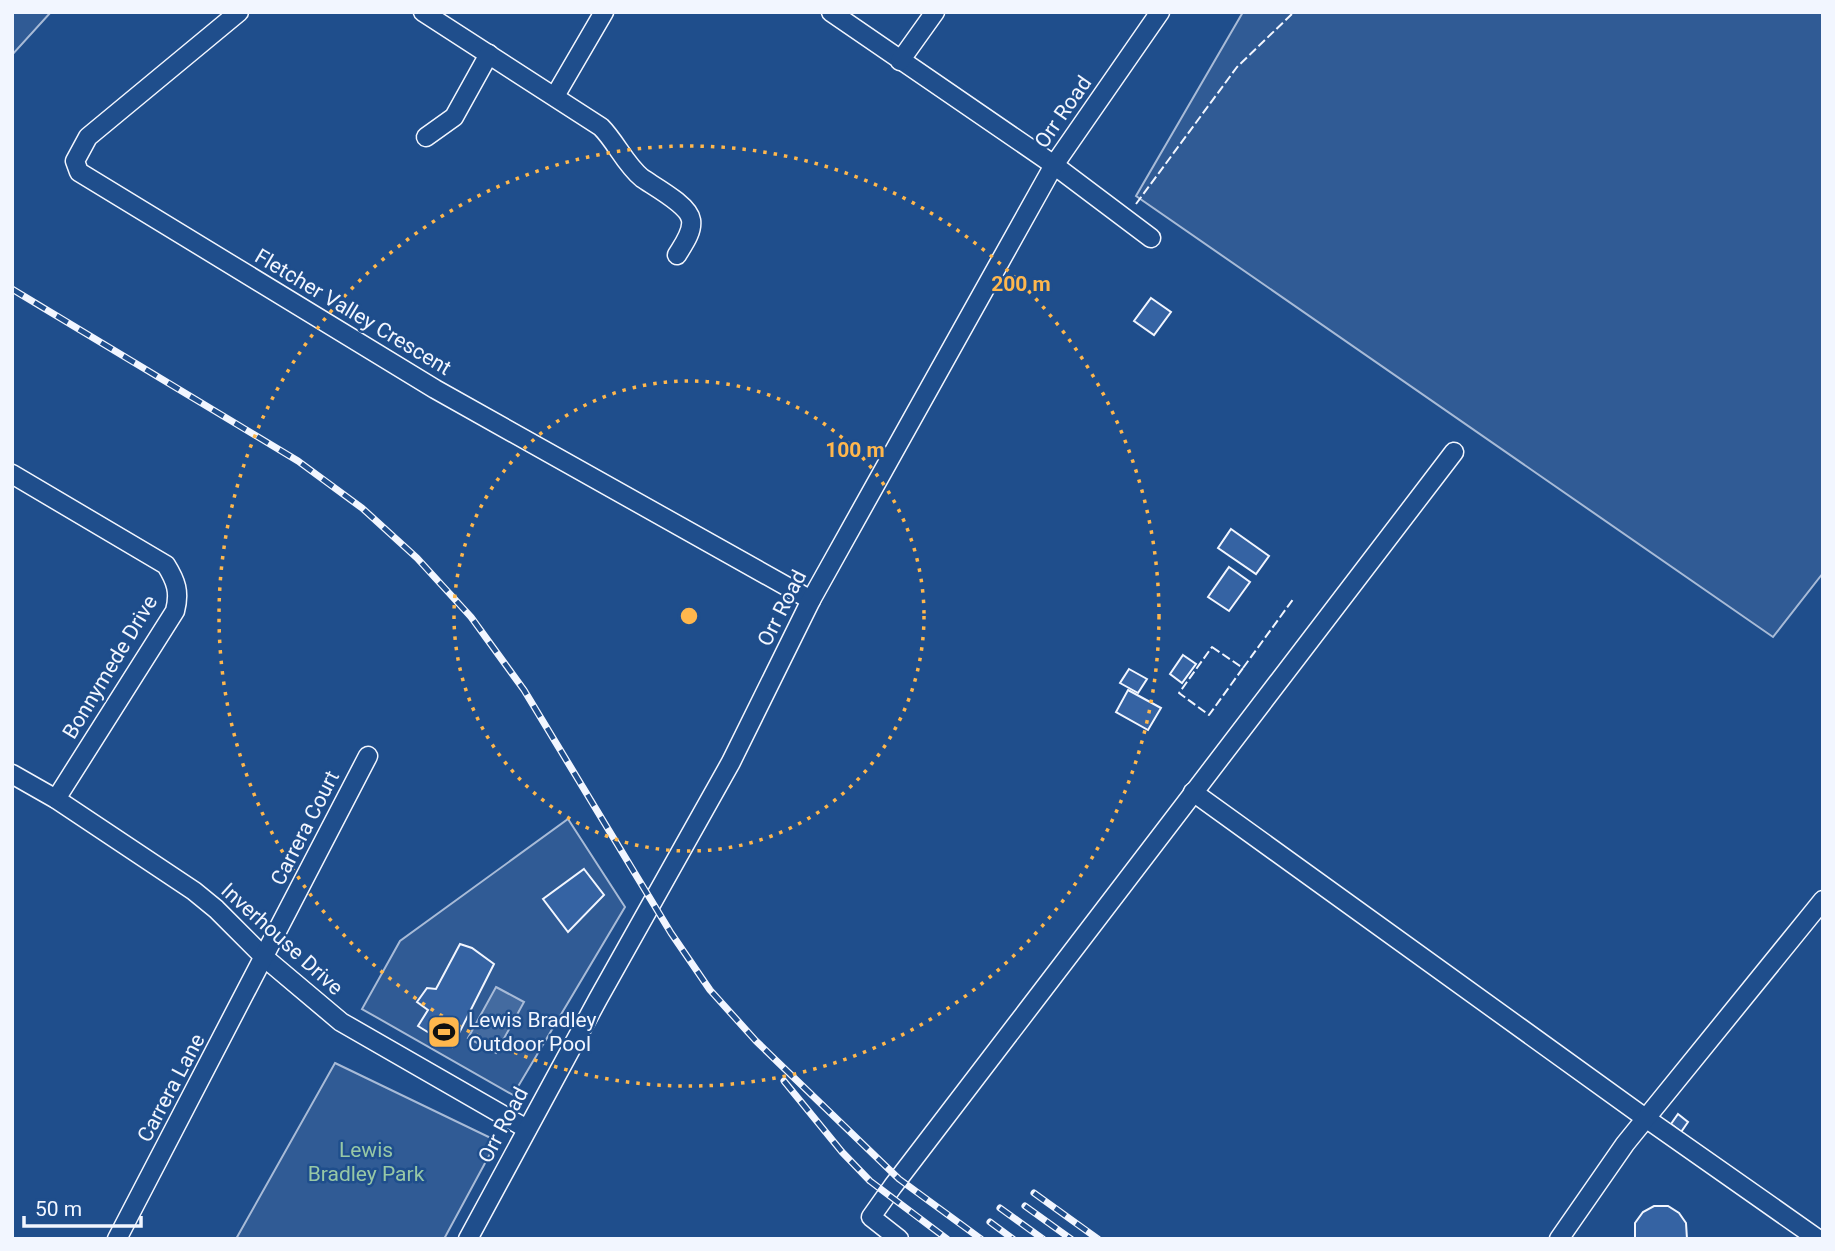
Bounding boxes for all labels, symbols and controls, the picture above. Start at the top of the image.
street label: Orr Road [1030,71,1096,153]
street label: Fletcher Valley Crescent [251,244,456,380]
text: 200 m [991,272,1051,296]
text: 100 m [825,438,885,462]
street label: Orr Road [753,566,811,650]
street label: Bonnymede Drive [58,591,162,743]
centre of rings [677,604,701,628]
street label: Carrera Court [266,767,344,889]
street label: Inverhouse Drive [216,878,348,1000]
place label: Lewis Bradley Outdoor Pool [468,1008,597,1056]
sports icon: Lewis Bradley Outdoor Pool [425,1013,463,1051]
street label: Carrera Lane [132,1030,210,1146]
street label: Orr Road [473,1083,533,1167]
park label: Lewis Bradley Park [308,1138,425,1186]
scale bar [24,1184,142,1228]
text: 50 m [35,1197,82,1221]

